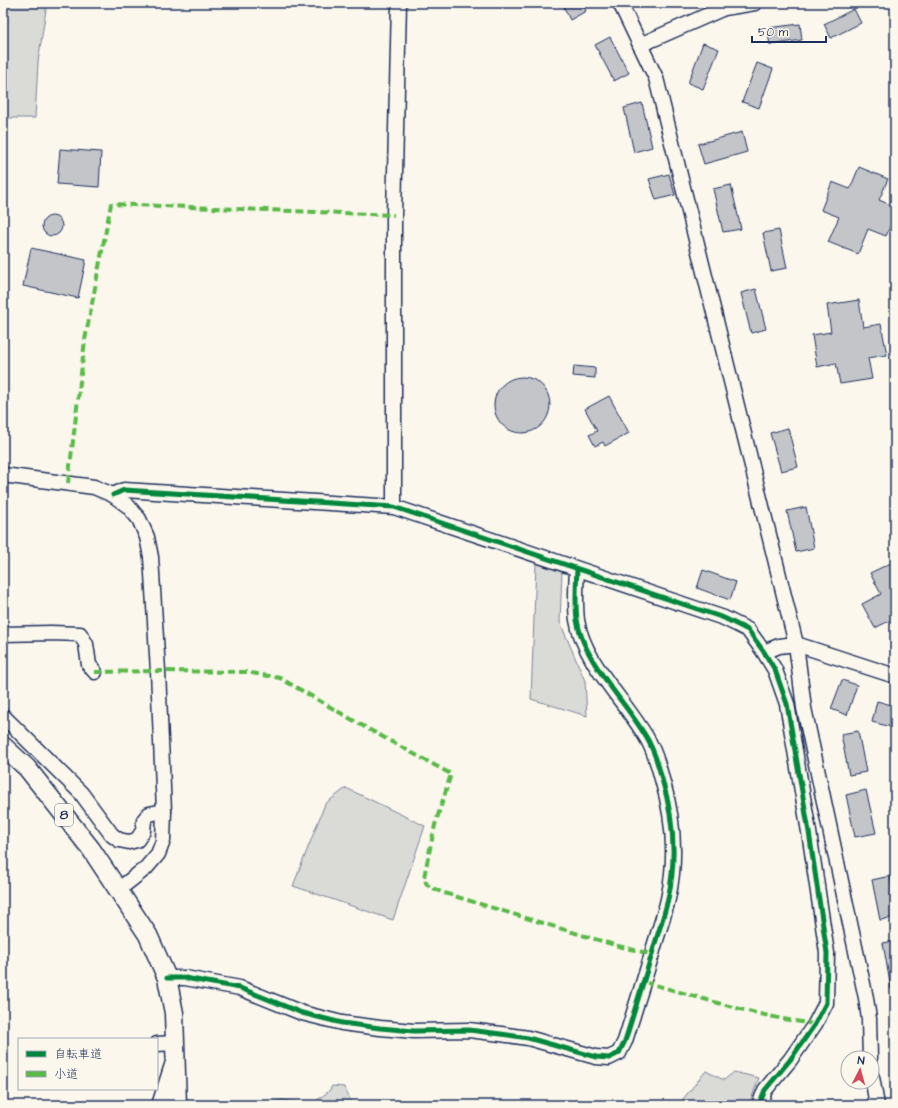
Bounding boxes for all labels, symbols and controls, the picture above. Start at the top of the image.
scale bar [752,18,826,44]
text: 50 m [758,24,789,41]
road number: 8 [55,804,73,826]
legend [18,1038,158,1090]
text: 自転車道 [54,1046,102,1063]
north arrow [840,1050,880,1090]
text: N [857,1053,865,1068]
text: 小道 [54,1066,78,1083]

